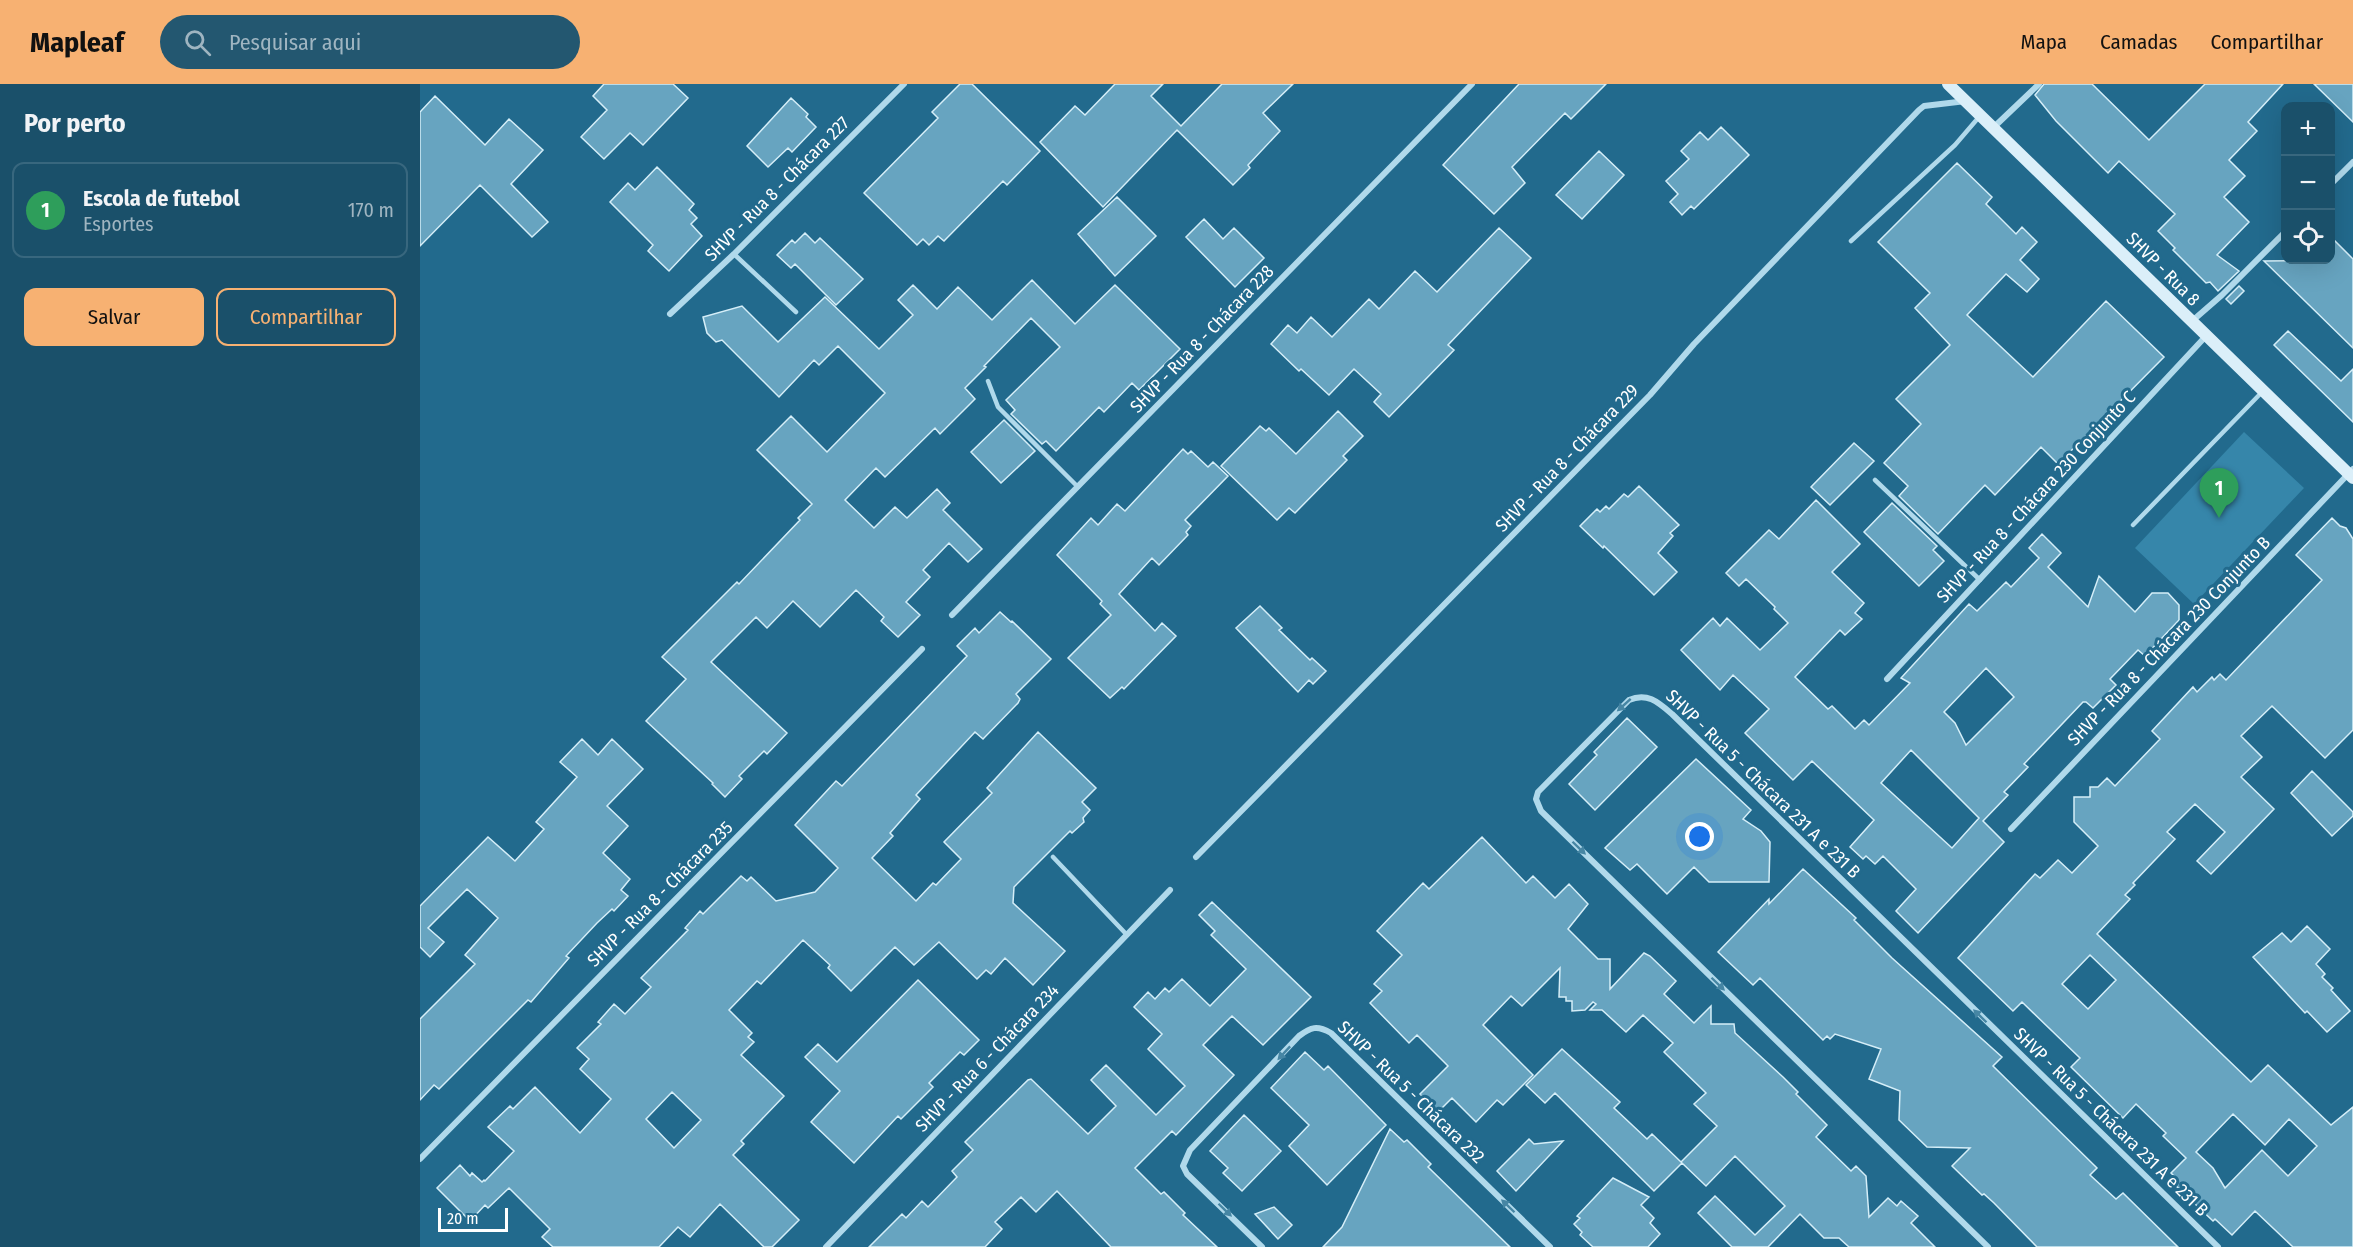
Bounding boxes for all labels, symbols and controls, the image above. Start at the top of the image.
search box [160,15,580,69]
text: Mapleaf [30,26,124,59]
icon: search [181,26,214,59]
text: Pesquisar aqui [229,29,361,56]
text: Mapa [2021,29,2067,55]
text: Camadas [2100,29,2178,55]
text: Compartilhar [2211,29,2323,55]
map controls [2281,102,2335,264]
button: + [2281,102,2335,156]
text: Por perto [24,108,126,139]
street label: SHVP - Rua 8 - Chácara 227 [700,112,854,266]
button: − [2281,156,2335,210]
text: Escola de futebol [83,185,240,212]
text: 1 [41,198,50,222]
text: 170 m [348,198,394,222]
button: locate [2281,210,2335,264]
text: Esportes [83,212,154,236]
street label: SHVP - Rua 8 [2122,228,2204,310]
street label: SHVP - Rua 8 - Chácara 228 [1126,260,1278,418]
button: Salvar [24,288,204,346]
button: Compartilhar [216,288,396,346]
street label: SHVP - Rua 8 - Chácara 229 [1491,380,1643,536]
street label: SHVP - Rua 8 - Chácara 230 Conjunto C [1932,387,2140,607]
pin: 1 [2200,468,2238,518]
street label: SHVP - Rua 8 - Chácara 230 Conjunto B [2063,532,2275,750]
street label: SHVP - Rua 5 - Chácara 231 A e 231 B [1661,685,1865,883]
one-way arrow [1616,699,1632,712]
street label: SHVP - Rua 8 - Chácara 235 [583,817,737,971]
your location [1685,822,1714,851]
one-way arrow [1571,841,1586,855]
one-way arrow [1711,977,1725,991]
street label: SHVP - Rua 6 - Chácara 234 [911,979,1063,1136]
one-way arrow [1973,1009,1988,1023]
street label: SHVP - Rua 5 - Chácara 232 [1333,1016,1489,1168]
street label: SHVP - Rua 5 - Chácara 231 A e 231 B [2009,1023,2213,1221]
one-way arrow [1277,1045,1291,1059]
one-way arrow [1501,1199,1516,1213]
one-way arrow [1217,1203,1231,1217]
scale bar [438,1205,508,1232]
text: 20 m [447,1209,478,1228]

